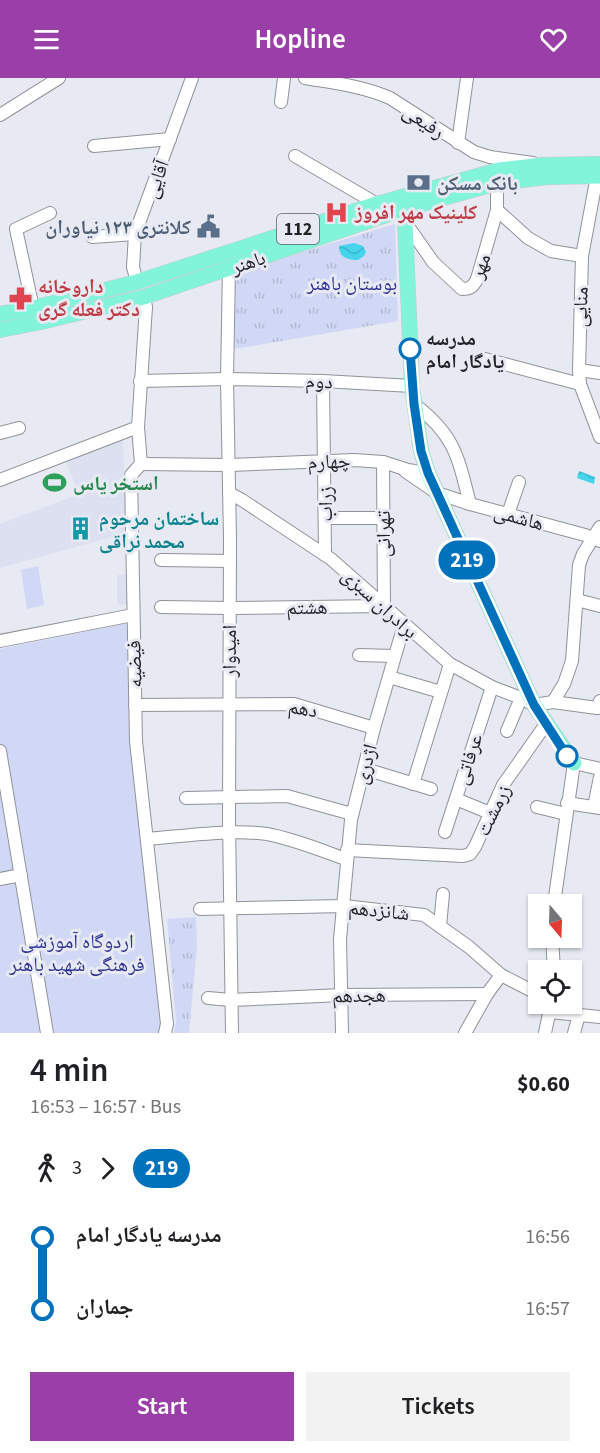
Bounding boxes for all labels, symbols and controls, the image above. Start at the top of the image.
text: Hopline [254,20,346,59]
icon: menu [30,23,63,56]
icon: heart [537,23,570,56]
street label: رفیعی [397,98,450,146]
street label: آقایی [137,155,177,202]
bank icon: بانک مسکن [406,170,432,196]
place label: بانک مسکن [437,170,518,198]
hospital icon: کلینیک مهر افروز [324,199,350,225]
place label: کلینیک مهر افروز [354,199,477,227]
place label: کلانتری ۱۲۳ نیاوران [45,214,191,242]
public building icon: کلانتری ۱۲۳ نیاوران [196,214,222,240]
road number: 112 [277,214,319,244]
street label: باهنر [226,244,269,282]
street label: مهر [463,250,498,284]
park label: بوستان باهنر [306,270,397,298]
place label: داروخانه دکتر فعله گری [38,273,140,324]
pharmacy icon: داروخانه دکتر فعله گری [7,285,33,311]
street label: منایی [566,286,596,328]
place label: مدرسه یادگار امام [426,325,505,376]
marker: مدرسه یادگار امام [399,338,421,360]
street label: دوم [305,368,333,396]
street label: چهارم [307,447,351,477]
sports icon: استخر یاس [42,470,68,496]
place label: استخر یاس [73,470,159,498]
street label: زراب [312,486,340,522]
street label: هاشمی [491,498,547,538]
place label: ساختمان مرحوم محمد نراقی [99,505,219,556]
street label: تهرانی [370,511,398,557]
building icon: ساختمان مرحوم محمد نراقی [68,516,94,542]
line badge: 219 [432,540,502,580]
text: 219 [450,545,484,575]
street label: برادران سبزی [335,562,424,646]
street label: هشتم [286,594,328,622]
street label: امیدوار [216,625,244,678]
street label: فیضیه [120,640,150,688]
street label: دهم [286,693,320,725]
street label: عرفاتی [448,730,490,788]
street label: اژدری [347,741,385,788]
unlabelled marker [556,745,578,767]
street label: زرمشت [469,780,518,841]
street label: شانزدهم [347,894,411,928]
north arrow [528,894,582,948]
map controls [528,894,582,1014]
park label: اردوگاه آموزشی فرهنگی شهید باهنر [8,928,145,979]
button: locate [528,960,582,1014]
street label: هجدهم [332,982,386,1010]
text: 4 min [30,1047,108,1094]
text: $0.60 [517,1068,570,1100]
text: 16:53 – 16:57 · Bus [30,1093,181,1121]
icon: walk [30,1152,63,1185]
icon: forward [91,1152,124,1185]
text: 219 [145,1153,178,1183]
text: 3 [72,1154,82,1182]
text: مدرسه یادگار امام [76,1219,222,1251]
text: 16:56 [525,1223,570,1251]
text: جماران [76,1291,134,1323]
text: 16:57 [525,1295,570,1323]
button: Start [30,1372,294,1441]
button: Tickets [306,1372,570,1441]

